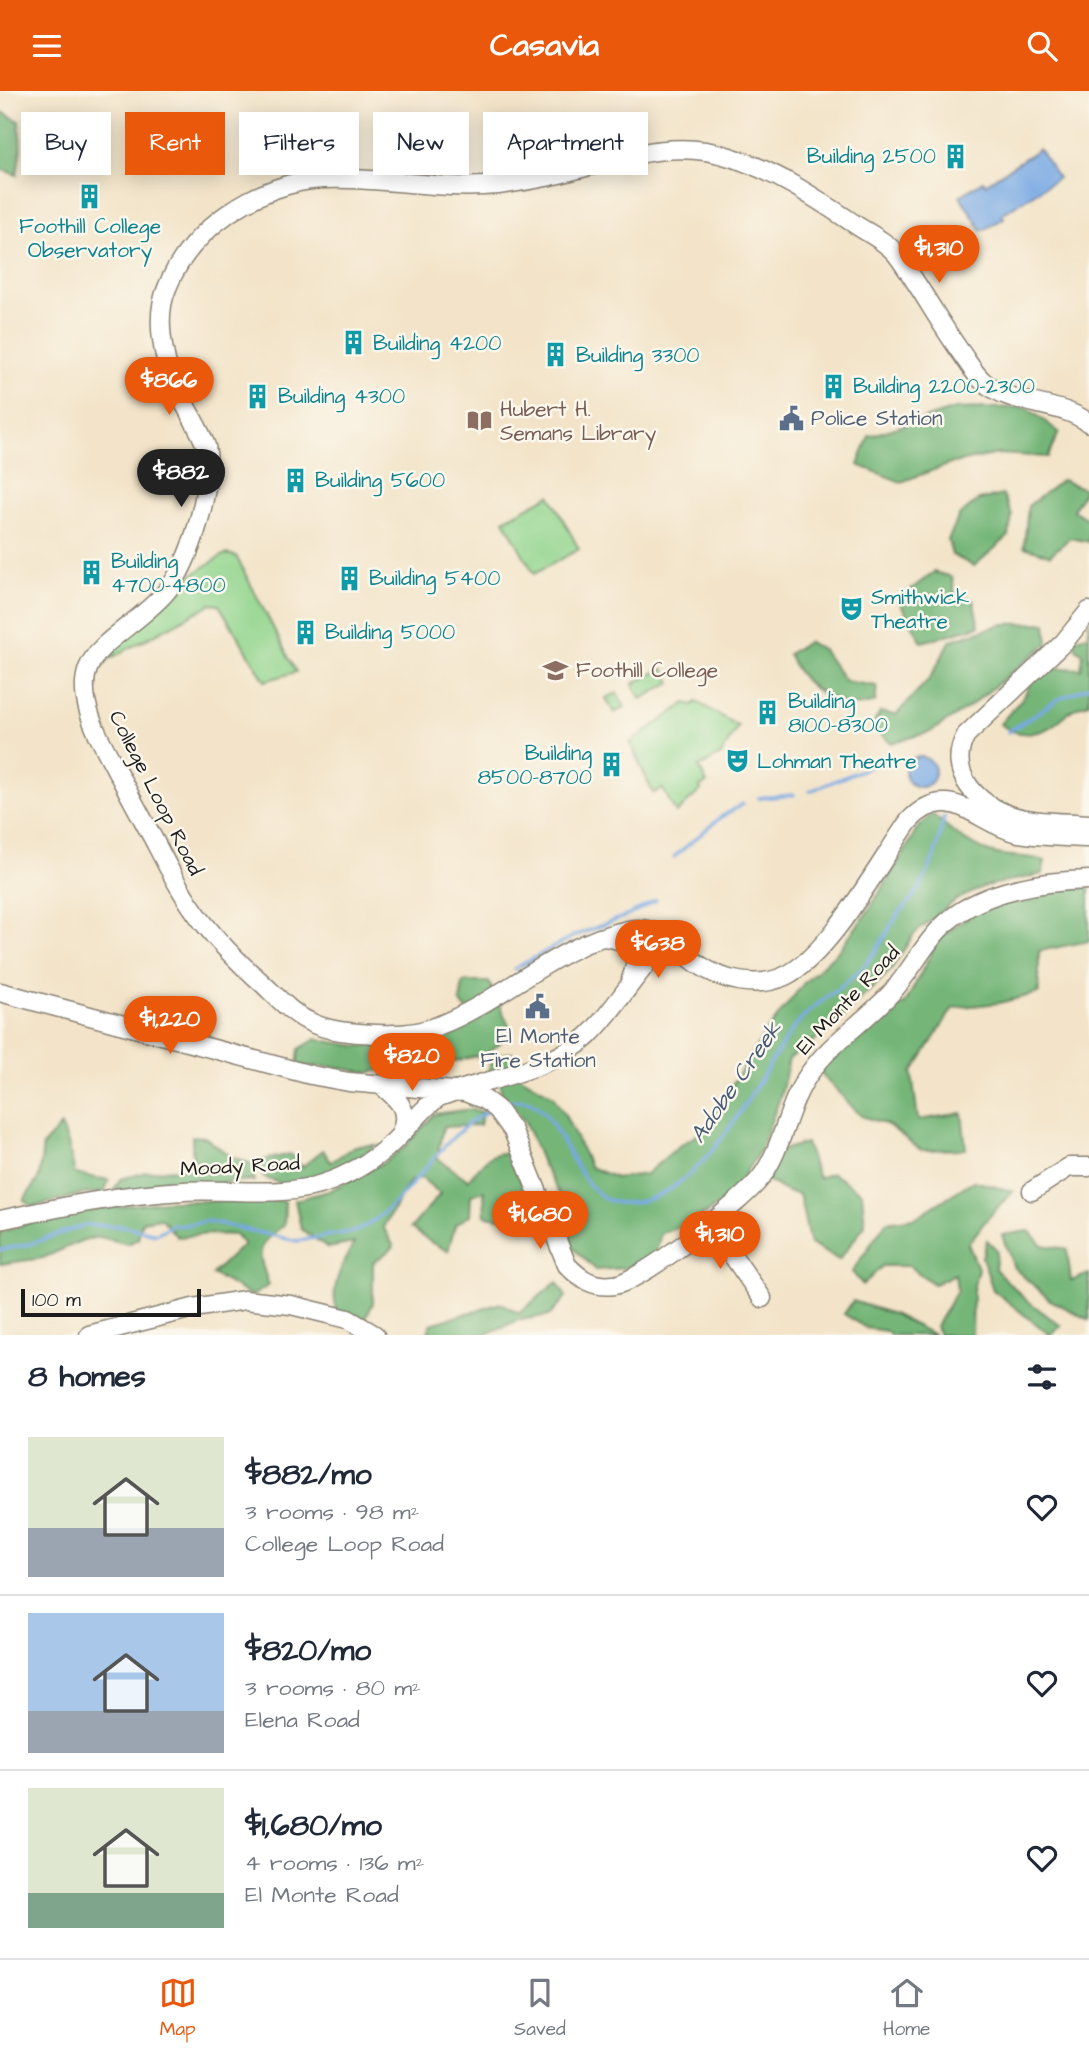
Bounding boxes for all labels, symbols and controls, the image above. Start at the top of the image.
text: Casavia [490,23,599,68]
icon: menu [28,27,66,65]
icon: search [1023,27,1061,65]
chip: Buy [21,112,111,175]
chip: Rent [125,112,225,175]
chip: Filters [239,112,359,175]
chip: New [373,112,469,175]
chip: Apartment [483,112,648,175]
place label: Building 2500 [807,142,936,173]
building icon: Building 2500 [942,142,970,170]
building icon: Foothill College Observatory [76,183,104,211]
place label: Foothill College Observatory [19,212,161,267]
pin: $1,310 [882,225,996,285]
text: $1,310 [915,232,964,264]
building icon: Building 4200 [339,329,367,357]
place label: Building 4200 [373,329,502,360]
building icon: Building 3300 [542,341,570,369]
place label: Building 3300 [576,341,700,372]
pin: $866 [128,357,210,417]
text: $866 [141,364,197,396]
building icon: Building 2200–2300 [819,372,847,400]
place label: Building 2200–2300 [853,372,1035,403]
building icon: Building 4300 [244,382,272,410]
place label: Building 4300 [278,382,405,413]
place label: Hubert H. Semans Library [500,395,657,450]
public building icon: Police Station [777,404,805,432]
place label: Police Station [811,404,942,433]
library icon: Hubert H. Semans Library [466,407,494,435]
pin: $882 [140,449,222,509]
text: $882 [153,456,209,488]
building icon: Building 5600 [281,466,309,494]
place label: Building 5600 [315,466,445,497]
place label: Building 4700–4800 [111,547,226,600]
building icon: Building 4700–4800 [77,559,105,587]
building icon: Building 5400 [335,564,363,592]
place label: Building 5400 [369,564,500,595]
place label: Smithwick Theatre [871,583,969,636]
theatre icon: Smithwick Theatre [837,595,865,623]
building icon: Building 5000 [291,618,319,646]
place label: Building 5000 [325,618,455,649]
school or university icon: Foothill College [542,656,570,684]
place label: Foothill College [576,656,718,687]
place label: Building 8100–8300 [788,687,888,740]
building icon: Building 8100–8300 [754,699,782,727]
street label: College Loop Road [100,705,210,882]
place label: Building 8500–8700 [477,739,592,792]
theatre icon: Lohman Theatre [723,747,751,775]
place label: Lohman Theatre [757,747,917,776]
building icon: Building 8500–8700 [598,751,626,779]
pin: $638 [617,921,699,980]
text: $638 [631,927,685,959]
street label: El Monte Road [790,939,907,1061]
public building icon: El Monte Fire Station [524,993,552,1021]
pin: $1,220 [113,997,227,1056]
text: $1,220 [140,1003,200,1035]
water label: Adobe Creek [682,1014,790,1149]
place label: El Monte Fire Station [480,1022,596,1075]
pin: $820 [371,1033,453,1093]
text: $820 [384,1040,440,1072]
street label: Moody Road [179,1148,301,1186]
pin: $1,680 [483,1191,597,1251]
text: $1,680 [508,1198,572,1230]
pin: $1,310 [663,1211,777,1271]
text: $1,310 [696,1218,745,1250]
scale bar [21,1286,201,1318]
text: 100 m [32,1287,81,1314]
text: 8 homes [28,1356,146,1398]
icon: filters [1023,1358,1061,1396]
text: $882/mo [245,1454,372,1496]
icon: home [84,1465,168,1549]
icon: heart [1023,1488,1061,1526]
text: 3 rooms · 98 m² [245,1496,419,1528]
text: College Loop Road [245,1528,444,1560]
text: $820/mo [245,1630,371,1672]
icon: home [84,1641,168,1725]
icon: heart [1023,1664,1061,1702]
text: 3 rooms · 80 m² [245,1672,421,1704]
text: Elena Road [245,1704,360,1736]
text: $1,680/mo [245,1805,382,1847]
icon: home [84,1816,168,1900]
icon: heart [1023,1839,1061,1877]
text: 4 rooms · 136 m² [245,1847,424,1879]
text: El Monte Road [245,1879,399,1911]
tab: Map [159,1974,197,2043]
tab: Saved [514,1974,566,2043]
tab: Home [883,1974,930,2043]

